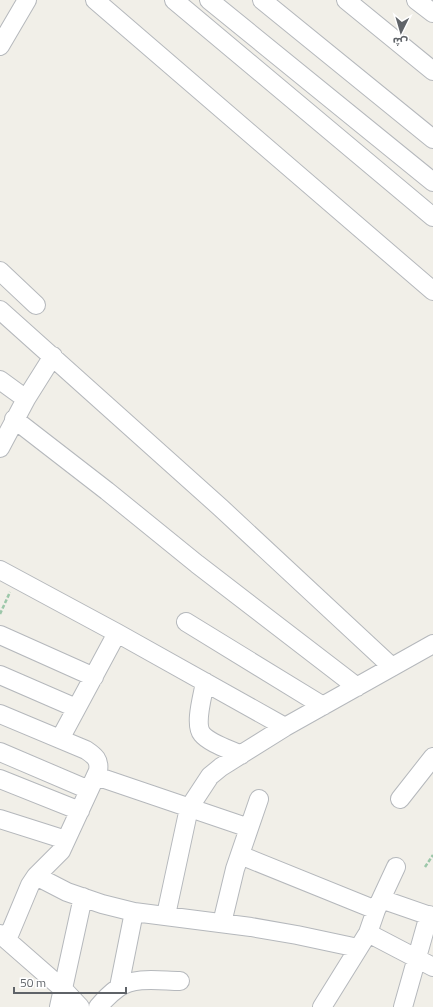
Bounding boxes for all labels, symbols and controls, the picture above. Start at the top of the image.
north arrow [381,12,421,52]
text: ش [392,33,408,51]
scale bar [14,969,126,995]
text: 50 m [20,973,46,992]

